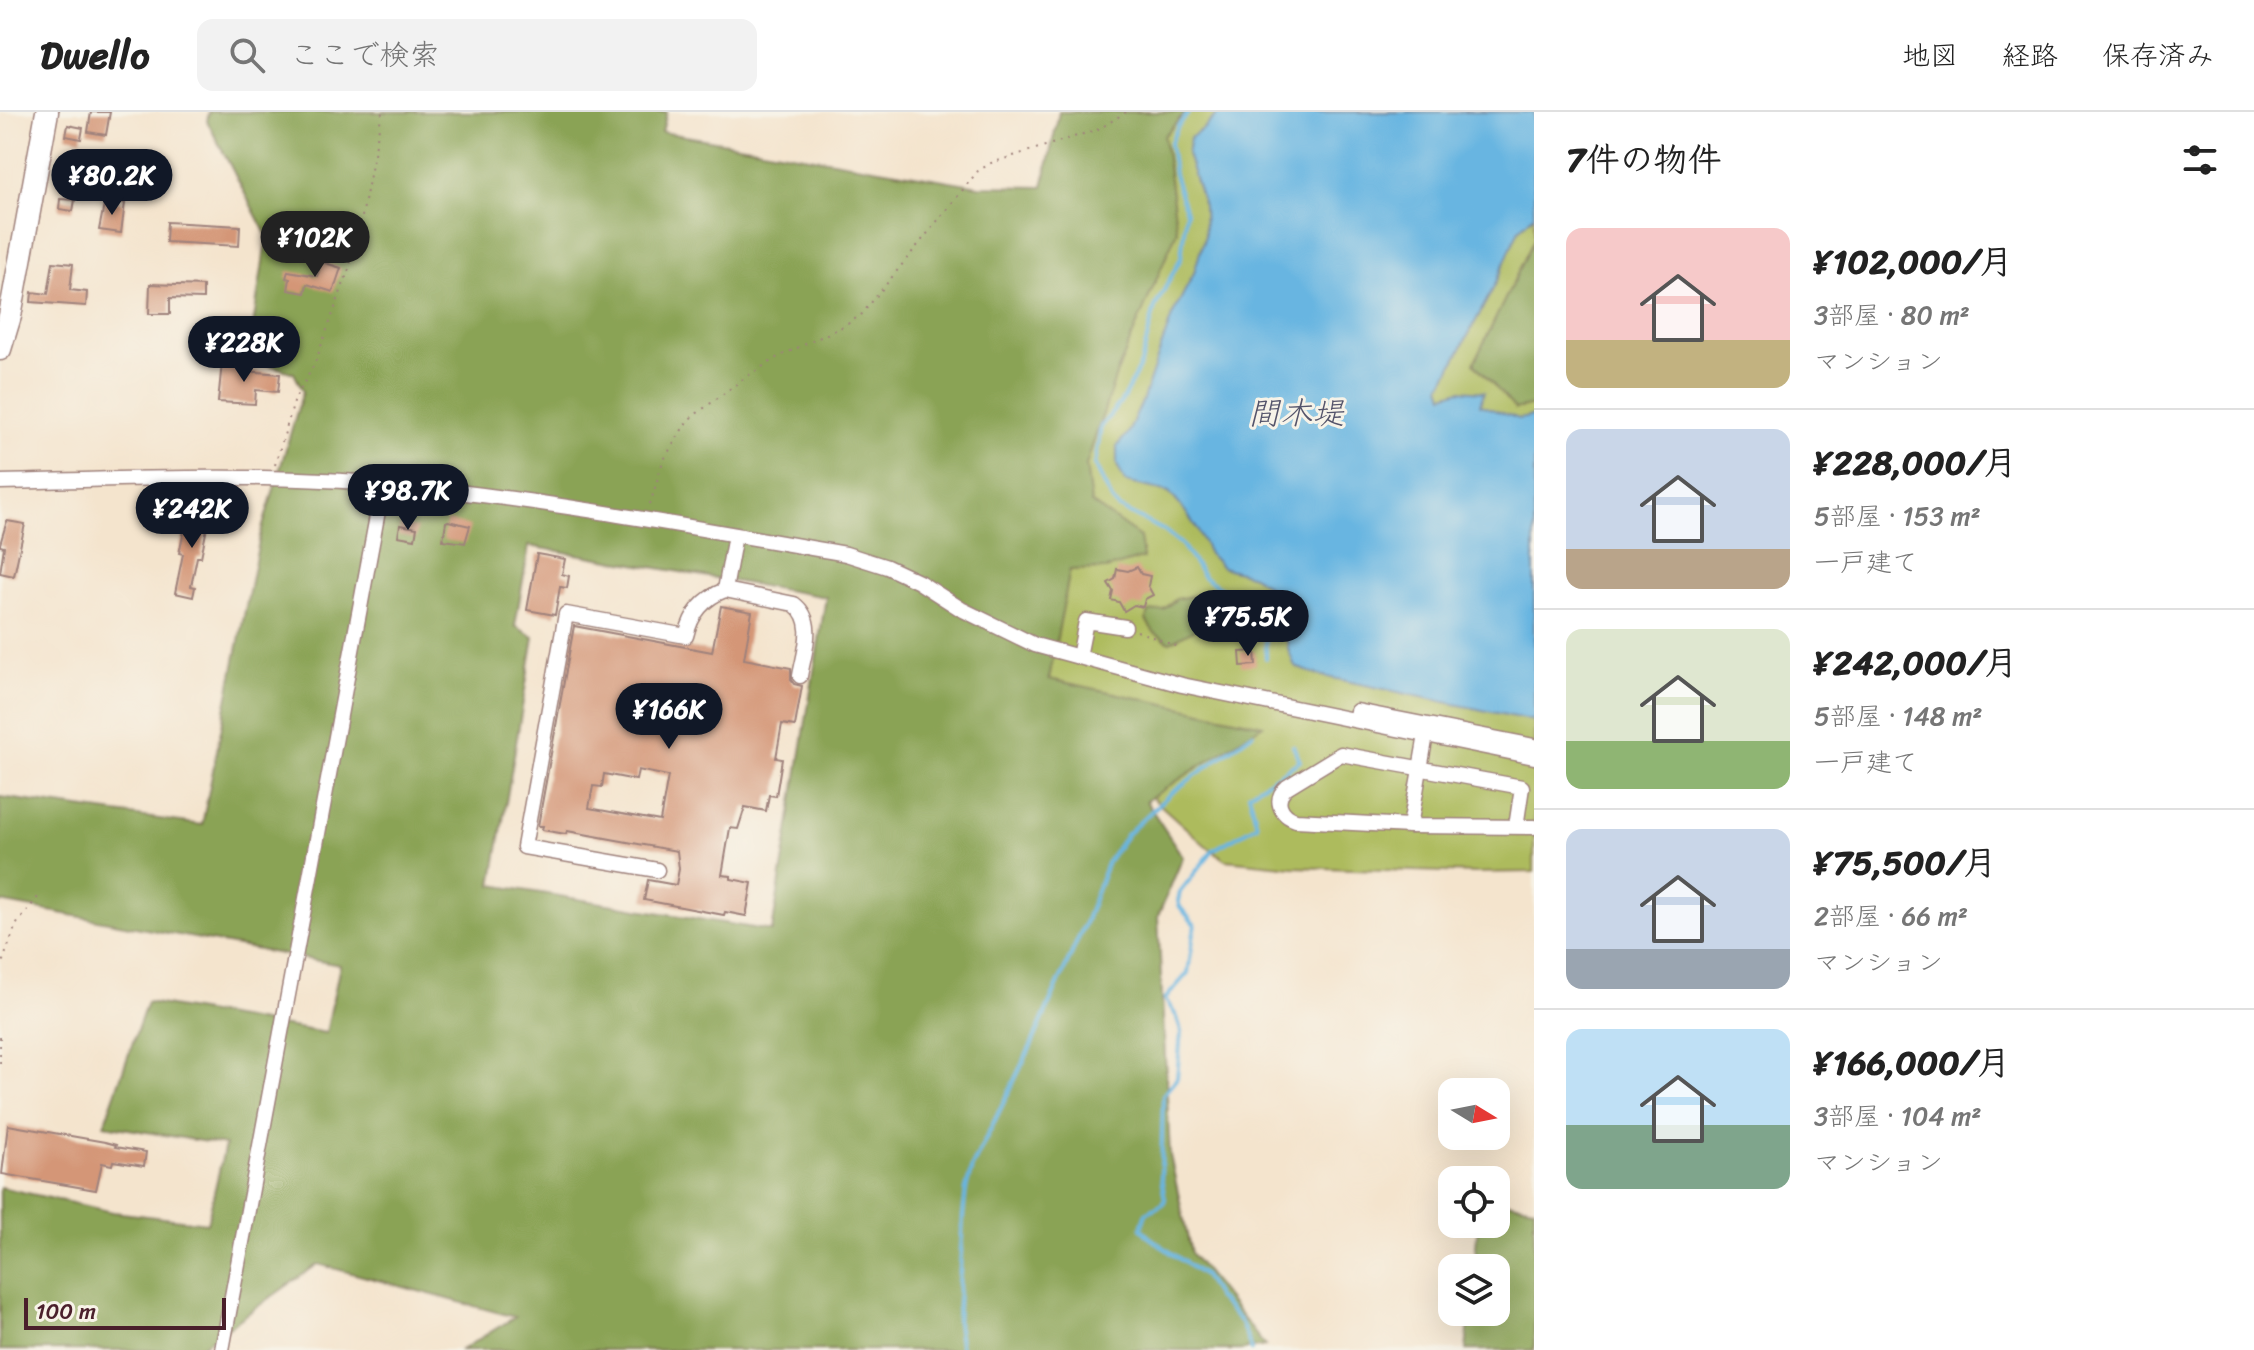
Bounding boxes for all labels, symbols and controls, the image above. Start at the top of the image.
search box [197,19,757,91]
text: Dwello [40,22,149,89]
text: ここで検索 [289,28,439,82]
text: 地図 [1902,31,1958,80]
text: 経路 [2002,31,2058,80]
text: 保存済み [2102,31,2214,80]
icon: search [225,33,269,77]
text: 7件の物件 [1566,130,1721,190]
icon: filters [2178,138,2222,182]
pin: ¥80.2K [47,149,177,217]
text: ¥80.2K [69,152,155,198]
pin: ¥102K [259,211,371,279]
text: ¥102K [279,214,351,260]
text: ¥102,000/月 [1814,232,2013,292]
icon: home [1630,260,1726,356]
text: 3部屋 · 80 m² [1814,292,1970,338]
pin: ¥228K [188,316,300,384]
text: ¥228K [206,319,282,365]
text: マンション [1814,338,1943,384]
water label: 間木堤 [1248,385,1345,442]
text: ¥228,000/月 [1814,433,2017,493]
icon: home [1630,461,1726,557]
pin: ¥98.7K [343,464,473,532]
text: ¥98.7K [366,467,450,513]
pin: ¥242K [136,482,248,550]
text: ¥242K [154,485,230,531]
text: 5部屋 · 153 m² [1814,493,1981,539]
text: 一戸建て [1814,539,1918,585]
pin: ¥75.5K [1183,590,1313,658]
text: ¥75.5K [1206,593,1290,639]
text: ¥242,000/月 [1814,633,2018,693]
icon: home [1630,661,1726,757]
pin: ¥166K [613,683,725,751]
text: ¥166K [634,686,704,732]
text: 5部屋 · 148 m² [1814,693,1982,739]
text: 一戸建て [1814,739,1918,785]
text: ¥75,500/月 [1814,833,1997,893]
icon: home [1630,861,1726,957]
text: 2部屋 · 66 m² [1814,893,1968,939]
text: マンション [1814,939,1943,985]
text: ¥166,000/月 [1814,1033,2011,1093]
icon: home [1630,1061,1726,1157]
north arrow [1438,1078,1510,1150]
map controls [1438,1078,1510,1326]
text: 3部屋 · 104 m² [1814,1093,1982,1139]
text: マンション [1814,1139,1943,1185]
button: locate [1438,1166,1510,1238]
button: layers [1438,1254,1510,1326]
text: 100 m [36,1292,96,1331]
scale bar [24,1294,226,1330]

